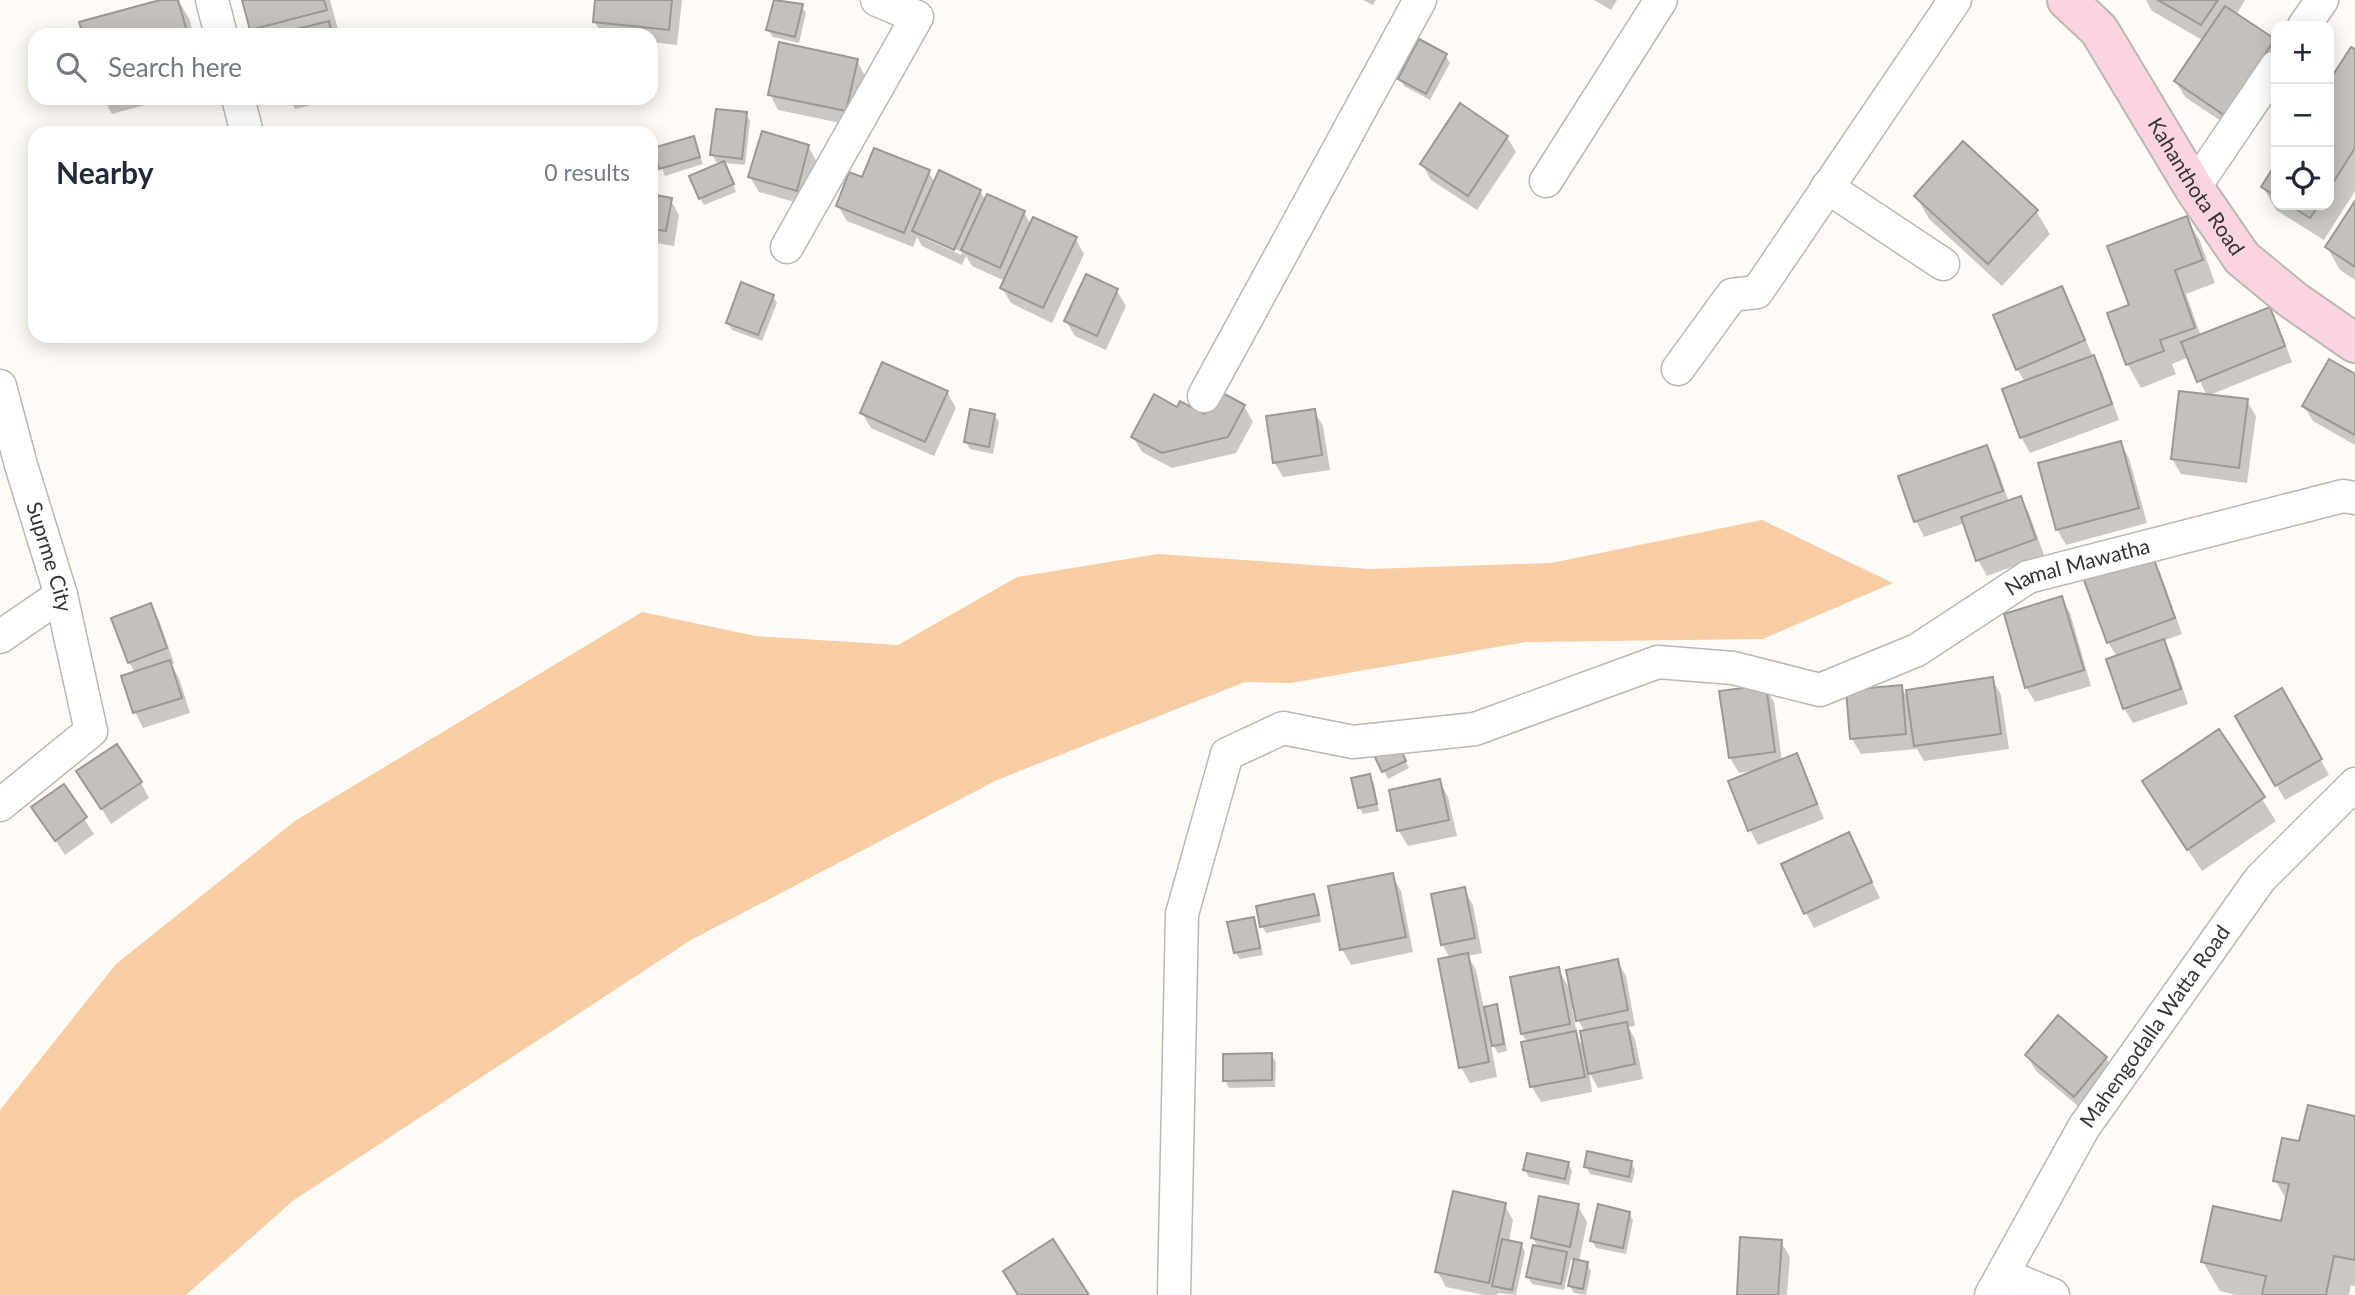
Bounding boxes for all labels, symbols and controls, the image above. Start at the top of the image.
map controls [2271,21,2334,210]
button: + [2271,21,2334,84]
search box [28,28,658,105]
icon: search [52,48,90,86]
text: Search here [108,51,242,83]
button: − [2271,84,2334,147]
street label: Kahanthota Road [2143,112,2250,260]
button: locate [2271,147,2334,210]
text: Nearby [56,154,154,190]
text: 0 results [544,158,630,186]
street label: Suprme City [22,499,78,614]
street label: Namal Mawatha [2000,532,2152,600]
street label: Mahengodalla Watta Road [2074,920,2234,1132]

